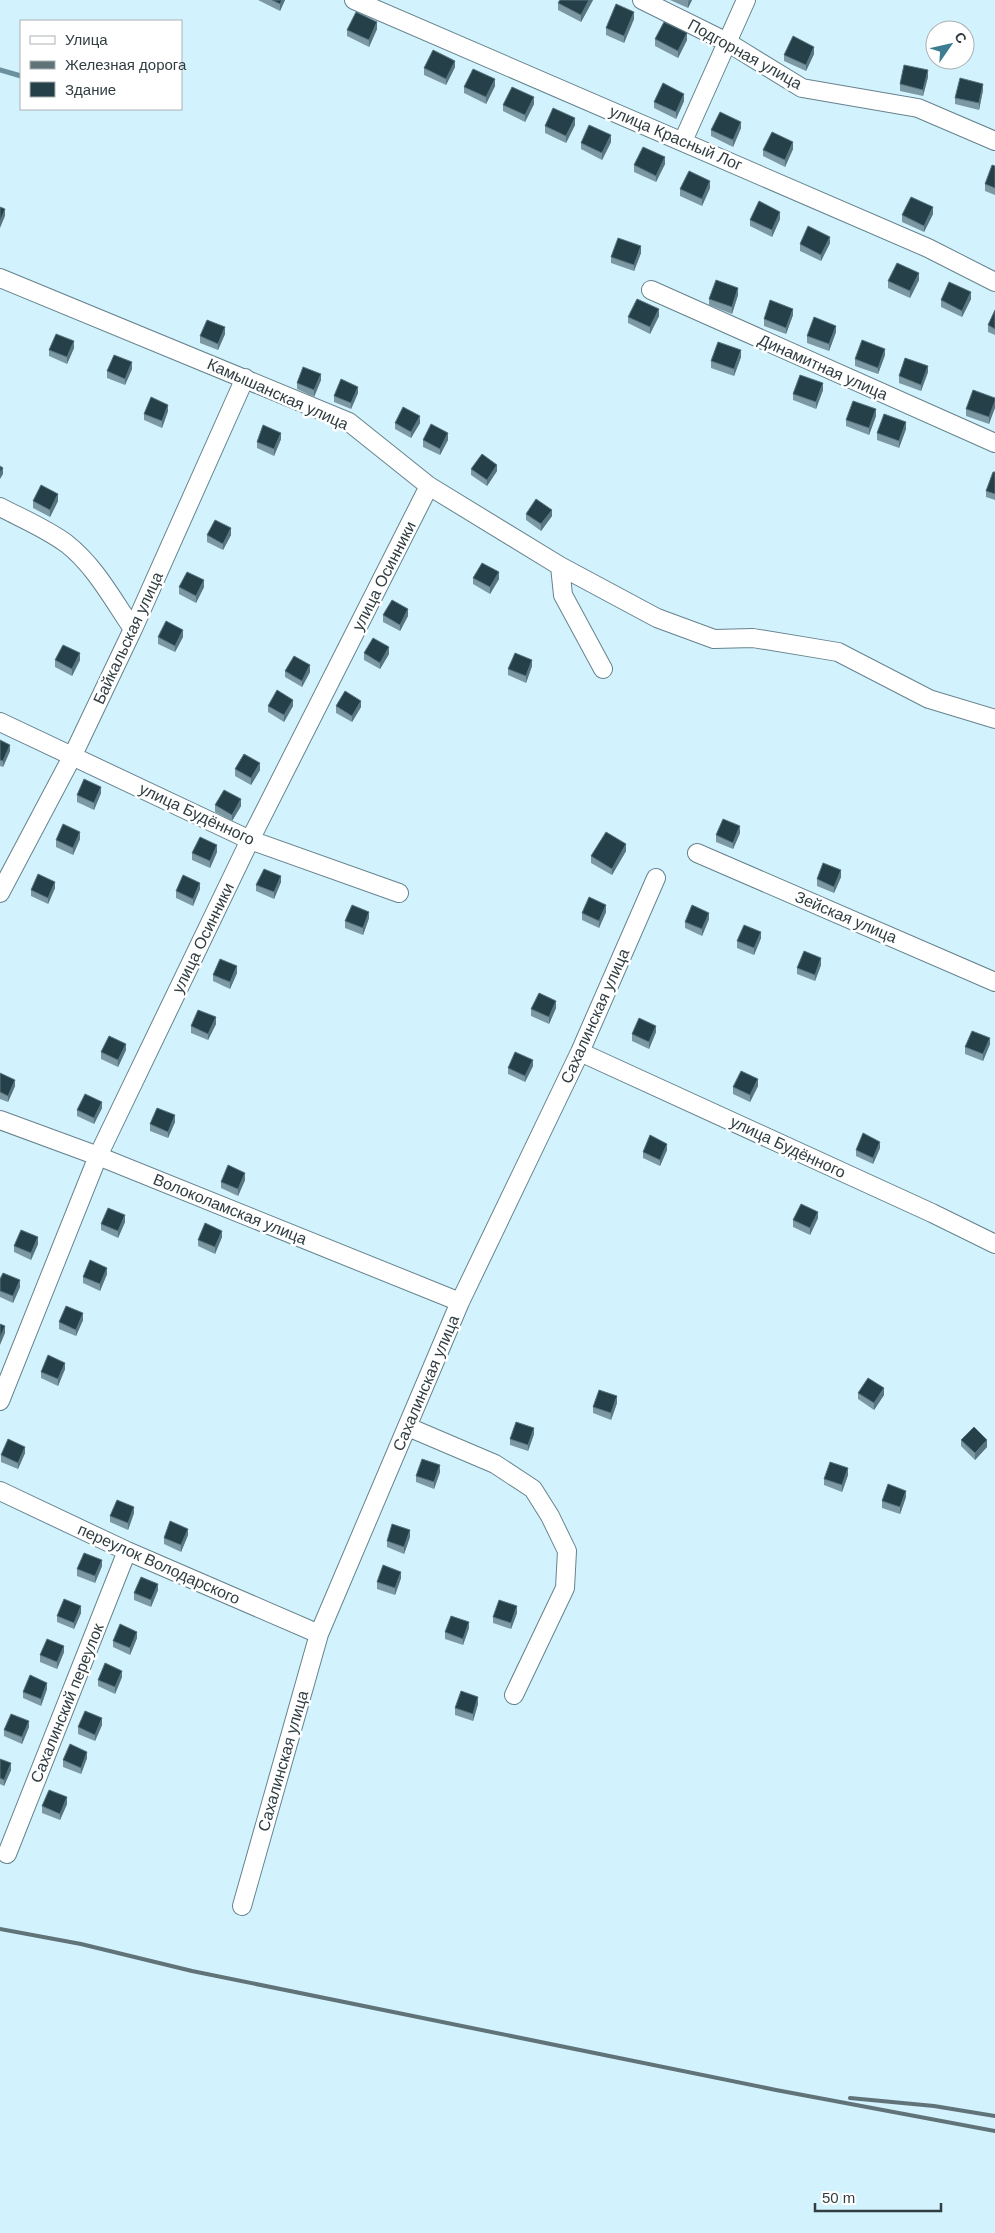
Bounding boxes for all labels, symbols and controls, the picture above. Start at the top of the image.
street label: Подгорная улица [685,16,805,92]
legend [20,20,182,110]
north arrow [925,20,975,70]
text: С [951,29,970,46]
text: Улица [65,31,108,48]
text: Железная дорога [65,56,187,73]
text: Здание [65,81,116,98]
street label: улица Красный Лог [607,102,745,174]
street label: Динамитная улица [756,331,890,403]
street label: Камышанская улица [205,355,351,433]
street label: улица Осинники [349,519,419,633]
street label: Байкальская улица [90,569,166,707]
street label: улица Будённого [137,780,257,848]
street label: улица Осинники [169,880,237,996]
street label: Зейская улица [793,888,900,946]
street label: Сахалинская улица [558,946,632,1086]
street label: улица Будённого [728,1113,848,1181]
street label: Волоколамская улица [151,1170,309,1248]
street label: Сахалинская улица [390,1312,462,1453]
street label: переулок Володарского [75,1521,243,1608]
street label: Сахалинский переулок [27,1620,107,1785]
street label: Сахалинская улица [255,1688,311,1833]
scale bar [815,2180,941,2212]
text: 50 m [822,2189,855,2206]

